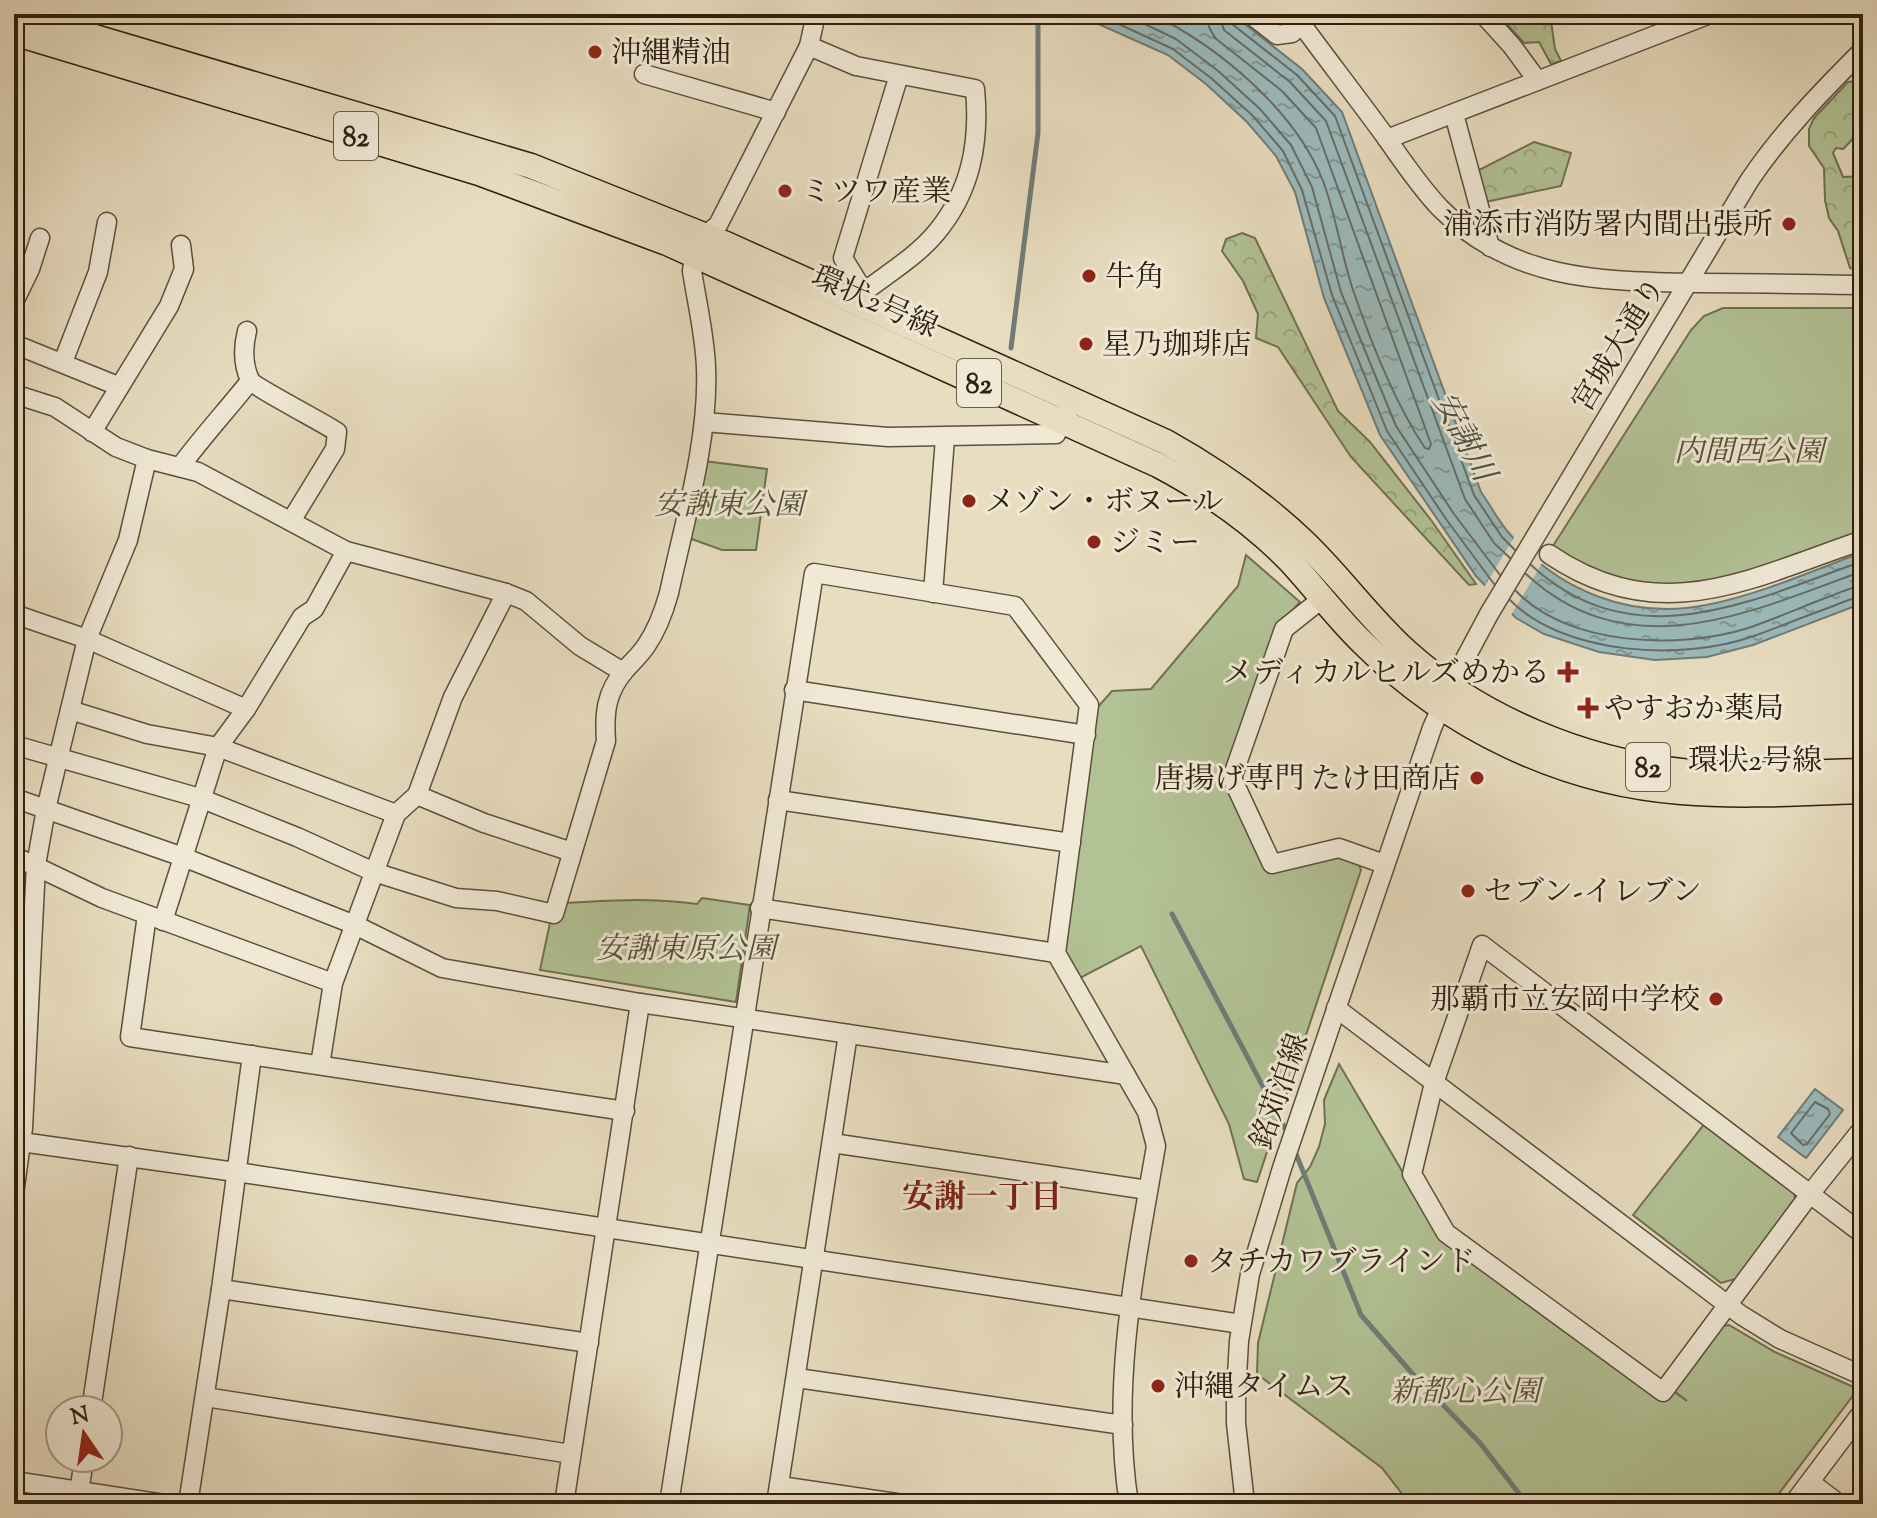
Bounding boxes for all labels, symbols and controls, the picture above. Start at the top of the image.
place label: 沖縄精油 [611,33,731,76]
marker: 沖縄精油 [586,43,604,61]
road number: 82 [334,112,378,160]
place label: ミツワ産業 [801,172,951,215]
marker: ミツワ産業 [776,182,794,200]
place label: 浦添市消防署内間出張所 [1443,205,1773,248]
marker: 浦添市消防署内間出張所 [1780,215,1798,233]
street label: 環状2号線 [804,256,944,350]
place label: 牛角 [1105,257,1165,300]
marker: 牛角 [1080,267,1098,285]
street label: 宮城大通り [1563,270,1677,421]
place label: 星乃珈琲店 [1102,325,1252,368]
marker: 星乃珈琲店 [1077,335,1095,353]
road number: 82 [957,359,1001,407]
water label: 安謝川 [1420,384,1507,493]
park label: 内間西公園 [1674,432,1829,475]
place label: メゾン・ボヌール [985,482,1224,525]
park label: 安謝東公園 [654,485,809,528]
marker: メゾン・ボヌール [960,492,978,510]
place label: ジミー [1110,523,1200,566]
marker: ジミー [1085,533,1103,551]
place label: メディカルヒルズめかる [1223,653,1550,696]
marker: メディカルヒルズめかる [1557,661,1579,683]
place label: やすおか薬局 [1604,689,1784,732]
marker: やすおか薬局 [1579,699,1597,717]
street label: 環状2号線 [1688,741,1822,784]
road number: 82 [1626,743,1670,791]
place label: 唐揚げ専門 たけ田商店 [1155,759,1461,802]
marker: 唐揚げ専門 たけ田商店 [1468,769,1486,787]
place label: セブン-イレブン [1484,872,1702,915]
marker: セブン-イレブン [1459,882,1477,900]
park label: 安謝東原公園 [596,929,781,972]
place label: 那覇市立安岡中学校 [1430,980,1700,1023]
marker: 那覇市立安岡中学校 [1707,990,1725,1008]
street label: 銘苅泊線 [1242,1028,1321,1156]
district label: 安謝一丁目 [902,1176,1062,1222]
place label: タチカワブラインド [1207,1242,1476,1285]
marker: タチカワブラインド [1182,1252,1200,1270]
place label: 沖縄タイムス [1174,1367,1353,1410]
park label: 新都心公園 [1390,1372,1545,1415]
marker: 沖縄タイムス [1149,1377,1167,1395]
north arrow [44,1394,124,1474]
text: N [68,1400,93,1435]

